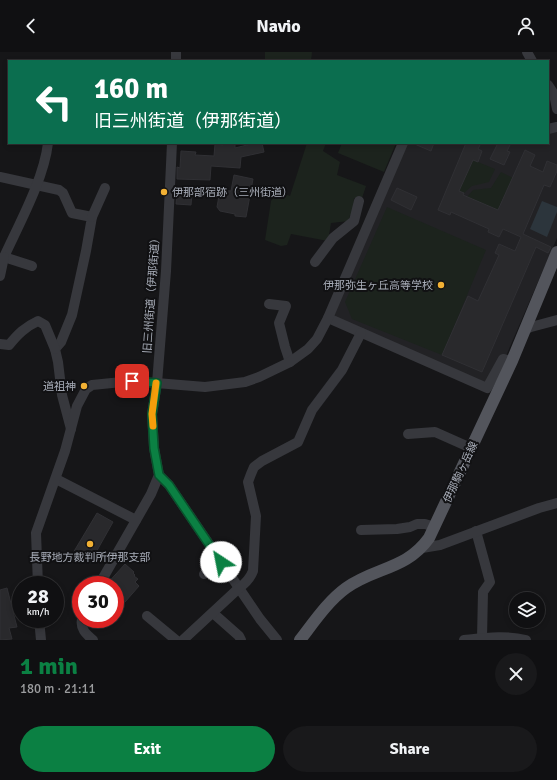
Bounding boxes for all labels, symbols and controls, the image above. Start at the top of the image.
icon: back [20,15,42,37]
text: Navio [256,15,301,37]
icon: person [515,15,537,37]
text: 160 m [94,72,168,106]
icon: left [28,76,80,128]
text: 旧三州街道（伊那街道） [94,110,292,132]
place label: 伊那部宿跡（三州街道） [172,186,293,199]
marker: 伊那部宿跡（三州街道） [159,187,169,197]
street label: 旧三州街道（伊那街道） [141,232,162,354]
place label: 伊那弥生ヶ丘高等学校 [323,279,433,292]
marker: 伊那弥生ヶ丘高等学校 [436,280,446,290]
pin [115,364,149,398]
icon: arrive [121,370,143,392]
place label: 道祖神 [43,380,76,393]
marker: 道祖神 [79,381,89,391]
street label: 伊那駒ヶ岳線 [441,440,480,505]
marker: 長野地方裁判所伊那支部 [85,539,95,549]
position arrow [200,541,242,583]
place label: 長野地方裁判所伊那支部 [30,551,151,564]
speed limit sign: 30 [72,576,124,628]
text: 28 [27,584,49,609]
map controls [509,592,545,628]
button: layers [509,592,545,628]
text: km/h [27,606,49,618]
text: 1 min [20,651,78,681]
button: close [495,653,537,695]
text: 180 m · 21:11 [20,681,96,697]
button: Exit [20,726,275,772]
button: Share [283,726,537,772]

